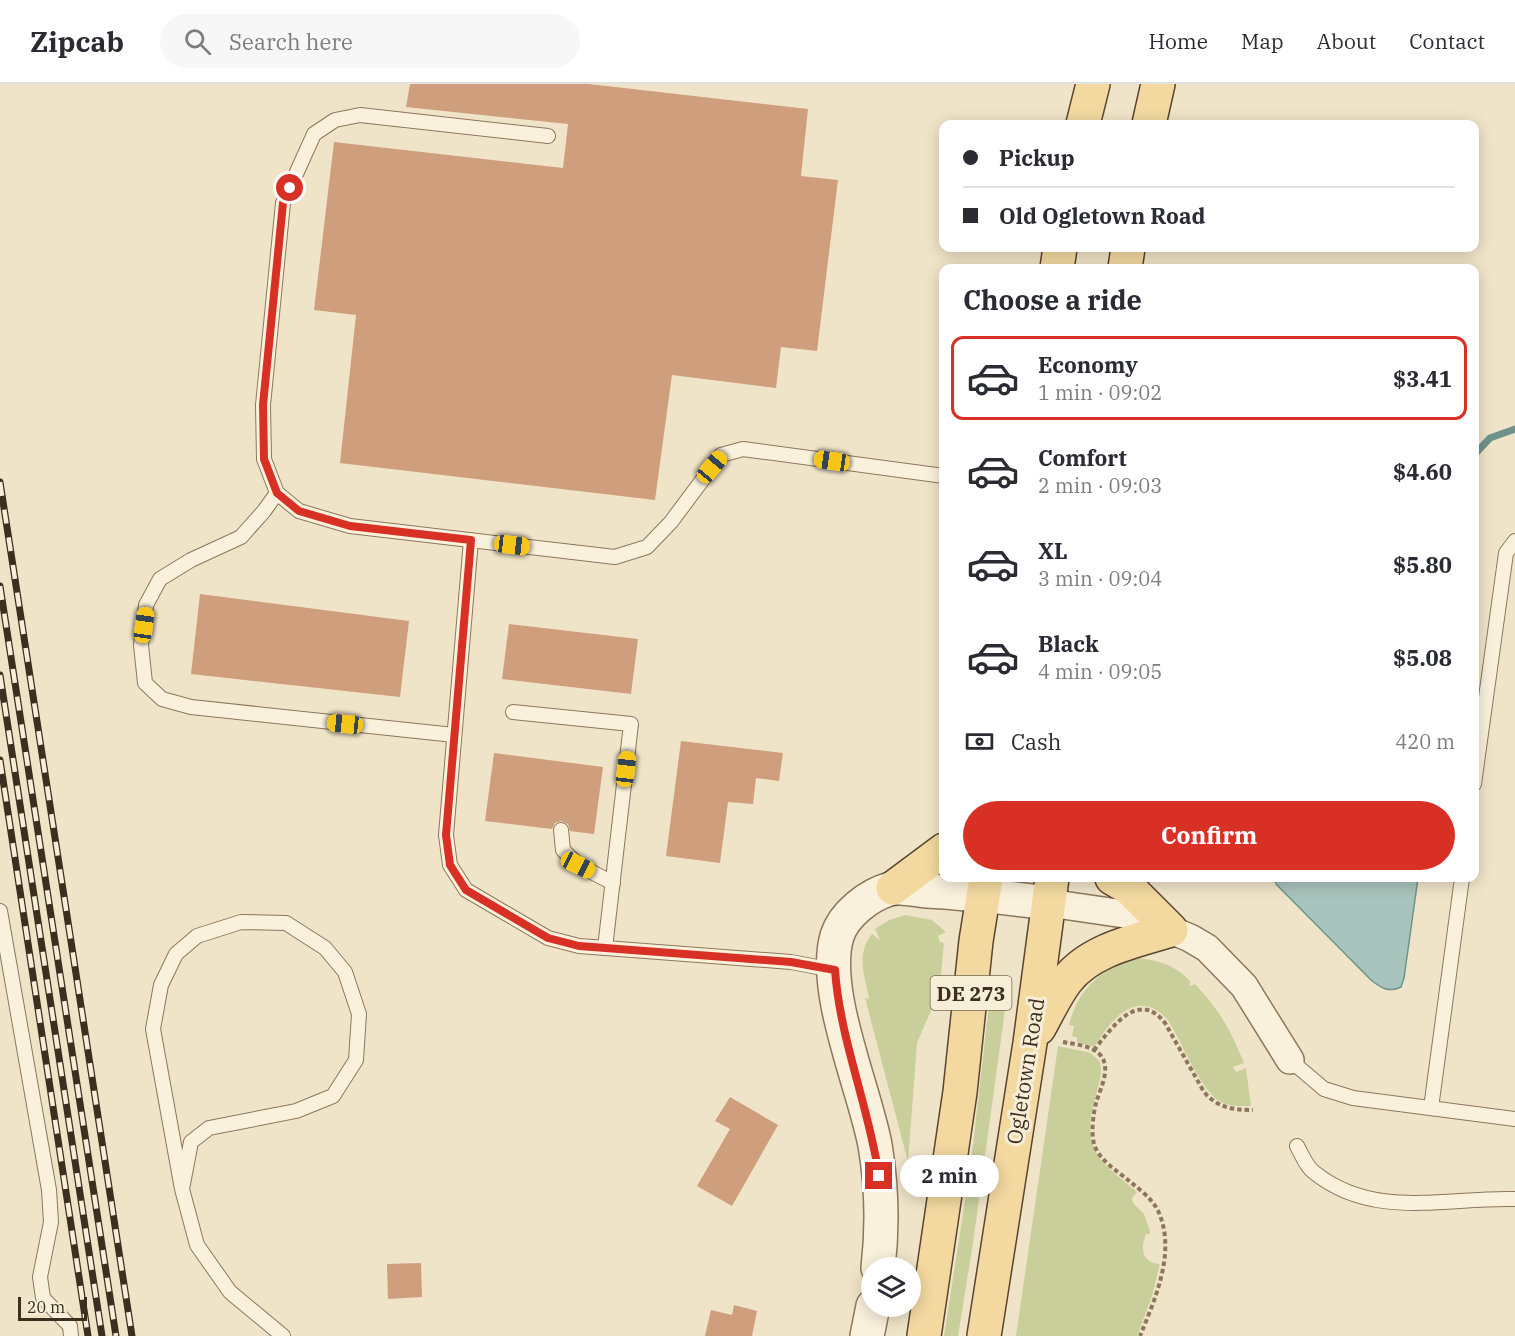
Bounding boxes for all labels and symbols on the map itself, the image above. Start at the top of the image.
route start [276,174,303,201]
car [694,447,730,487]
car [813,450,851,472]
car [493,534,531,556]
car [133,606,155,644]
car [326,713,364,735]
car [615,750,637,788]
car [558,849,598,881]
road number: DE 273 [930,976,1012,1010]
street label: Ogletown Road [1000,996,1050,1146]
callout: 2 min [900,1155,999,1197]
route end [865,1162,892,1189]
scale bar [18,1294,87,1322]

